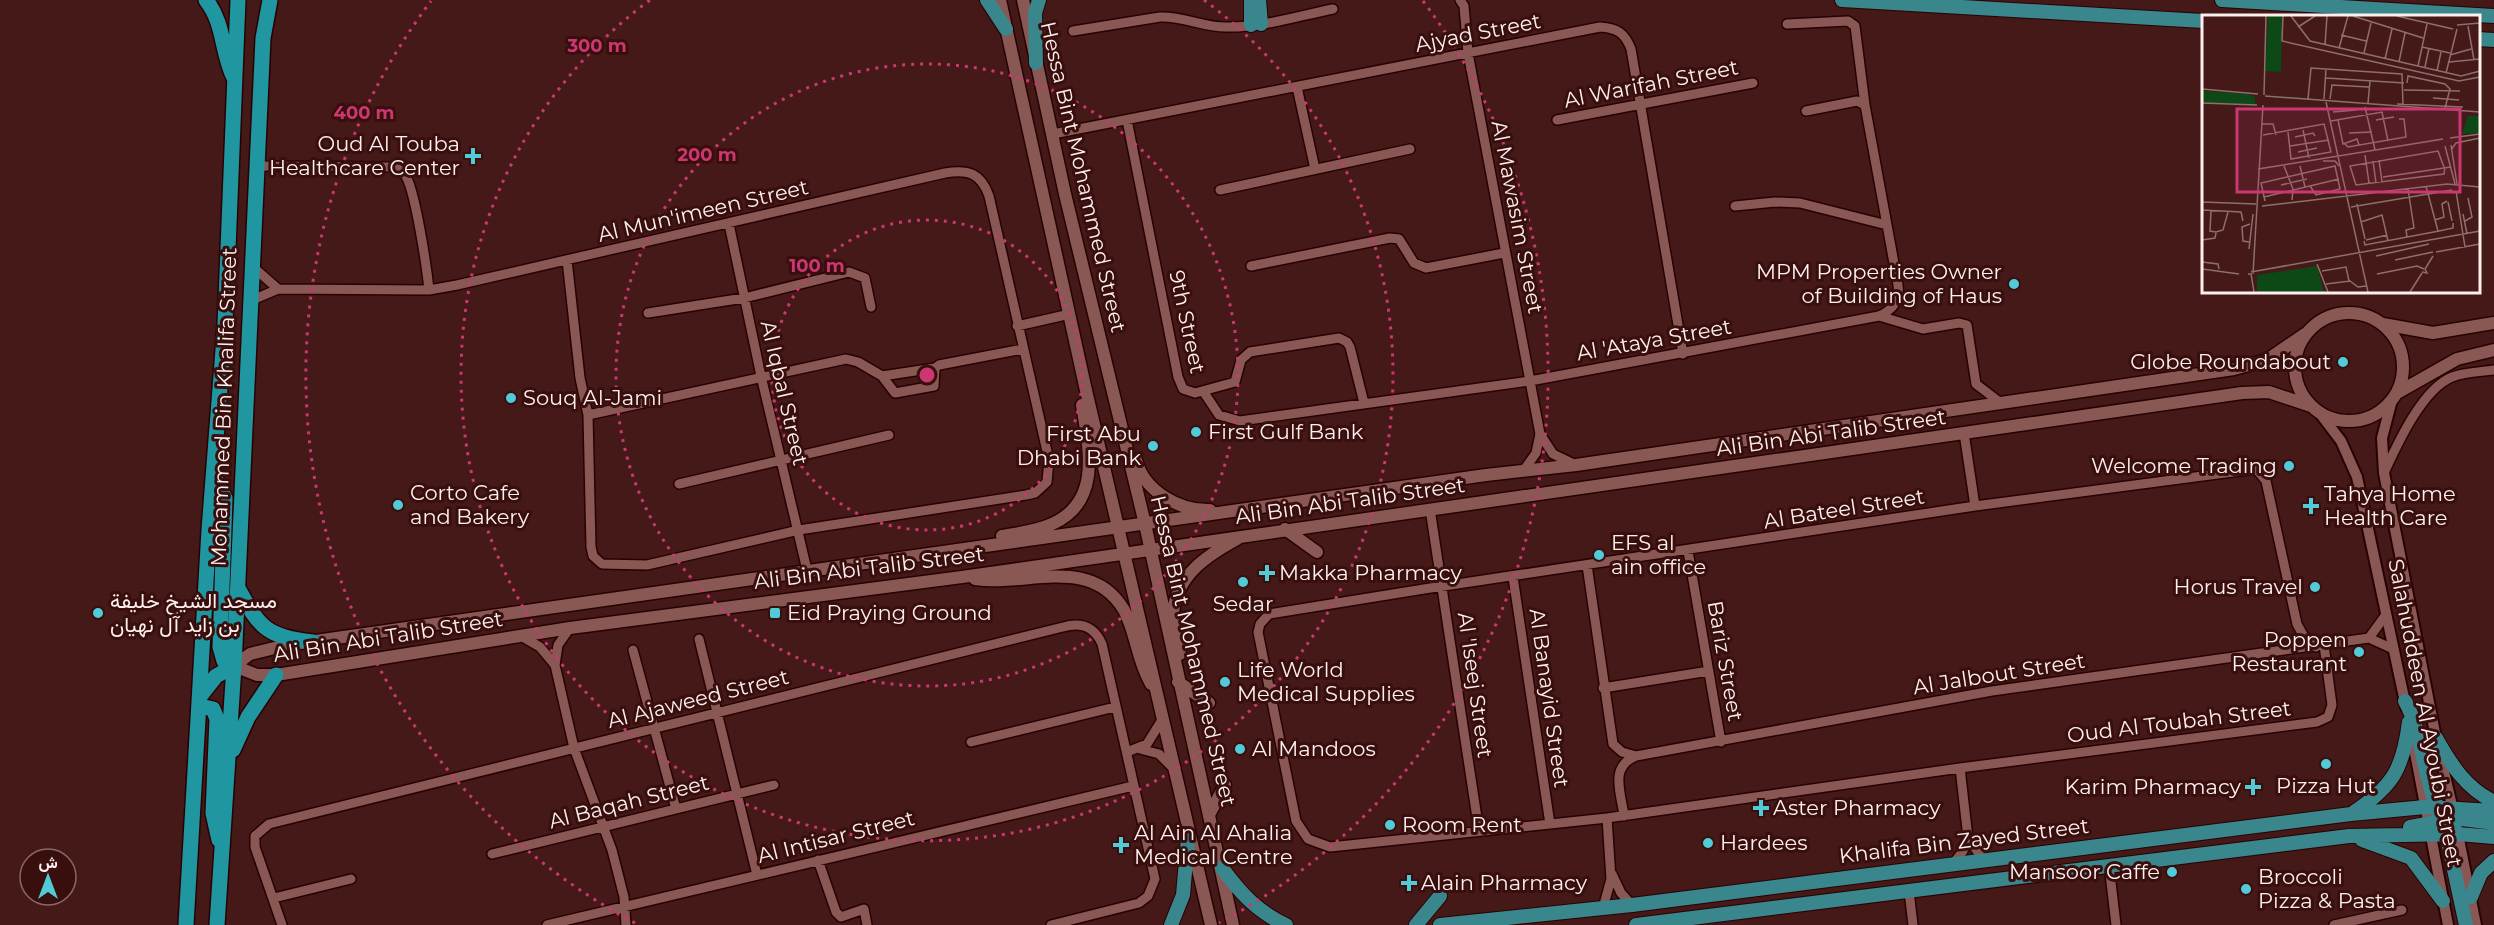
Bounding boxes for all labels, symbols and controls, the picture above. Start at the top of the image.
street label: Ajyad Street [1413,8,1543,57]
inset map [2202,15,2479,292]
street label: Hessa Bint Mohammed Street [1036,19,1131,335]
text: 300 m [566,35,627,57]
street label: Al Warifah Street [1562,54,1740,113]
text: 400 m [334,102,394,124]
street label: Al Mawasim Street [1487,118,1548,316]
place label: Oud Al Touba Healthcare Center [269,131,460,180]
text: 200 m [677,144,737,166]
marker: Oud Al Touba Healthcare Center [464,147,482,165]
street label: Al Mun'imeen Street [595,174,811,247]
street label: Mohammed Bin Khalifa Street [205,247,242,567]
text: 100 m [789,255,845,277]
place label: MPM Properties Owner of Building of Haus [1756,259,2002,308]
street label: 9th Street [1164,268,1211,376]
marker: MPM Properties Owner of Building of Haus [2007,277,2021,291]
street label: Al 'Ataya Street [1574,314,1733,365]
street label: Al Iqbal Street [756,318,813,468]
place label: Globe Roundabout [2130,349,2331,374]
marker: Globe Roundabout [2336,355,2350,369]
centre of rings [917,365,937,385]
place label: Souq Al-Jami [523,385,662,410]
marker: Souq Al-Jami [504,391,518,405]
street label: Ali Bin Abi Talib Street [1714,404,1947,461]
place label: First Gulf Bank [1208,419,1364,444]
place label: First Abu Dhabi Bank [1017,421,1141,470]
marker: First Gulf Bank [1189,425,1203,439]
marker: First Abu Dhabi Bank [1146,439,1160,453]
place label: Welcome Trading [2091,453,2277,478]
marker: Welcome Trading [2282,459,2296,473]
street label: Ali Bin Abi Talib Street [1233,472,1466,529]
place label: Corto Cafe and Bakery [410,480,530,529]
place label: Tahya Home Health Care [2324,481,2456,530]
street label: Al Bateel Street [1762,483,1926,534]
street label: Hessa Bint Mohammed Street [1146,493,1241,809]
marker: Tahya Home Health Care [2302,497,2320,515]
marker: Corto Cafe and Bakery [391,498,405,512]
place label: EFS al ain office [1611,530,1706,579]
street label: Ali Bin Abi Talib Street [752,541,986,594]
marker: EFS al ain office [1592,548,1606,562]
street label: Salahuddeen Al Ayoubi Street [2383,557,2468,869]
place label: Makka Pharmacy [1279,560,1463,585]
marker: Makka Pharmacy [1260,566,1274,580]
place label: Horus Travel [2174,574,2303,599]
marker: Sedar [1236,575,1250,589]
marker: Horus Travel [2308,580,2322,594]
place label: مسجد الشيخ خليفة بن زايد آل نهيان [110,588,277,638]
place label: Sedar [1213,591,1273,616]
street label: Bariz Street [1703,599,1748,723]
place label: Eid Praying Ground [787,600,992,625]
marker: مسجد الشيخ خليفة بن زايد آل نهيان [91,606,105,620]
street label: Ali Bin Abi Talib Street [271,606,504,667]
marker: Eid Praying Ground [768,606,782,620]
street label: Al Banayid Street [1525,607,1574,789]
street label: Al 'Iseej Street [1453,610,1498,759]
place label: Poppen Restaurant [2232,627,2347,676]
marker: Poppen Restaurant [2352,645,2366,659]
street label: Al Jalbout Street [1911,648,2087,699]
place label: Life World Medical Supplies [1237,657,1415,706]
street label: Al Ajaweed Street [605,664,791,733]
marker: Life World Medical Supplies [1218,675,1232,689]
street label: Oud Al Toubah Street [2065,695,2292,748]
place label: Al Mandoos [1252,736,1376,761]
marker: Al Mandoos [1233,742,1247,756]
marker: Pizza Hut [2319,757,2333,771]
street label: Al Baqah Street [546,770,712,834]
place label: Pizza Hut [2276,773,2376,798]
place label: Karim Pharmacy [2065,774,2242,799]
marker: Karim Pharmacy [2246,780,2260,794]
place label: Aster Pharmacy [1773,795,1941,820]
marker: Aster Pharmacy [1754,801,1768,815]
street label: Al Intisar Street [755,805,917,868]
place label: Room Rent [1402,812,1522,837]
street label: Khalifa Bin Zayed Street [1838,813,2090,868]
marker: Room Rent [1383,818,1397,832]
place label: Al Ain Al Ahalia Medical Centre [1134,820,1293,869]
place label: Hardees [1720,830,1807,855]
marker: Al Ain Al Ahalia Medical Centre [1112,836,1130,854]
marker: Hardees [1701,836,1715,850]
north arrow [18,847,78,907]
text: ش [38,853,58,872]
place label: Mansoor Caffe [2009,859,2160,884]
place label: Broccoli Pizza & Pasta [2258,864,2396,913]
marker: Mansoor Caffe [2165,865,2179,879]
place label: Alain Pharmacy [1421,870,1588,895]
marker: Alain Pharmacy [1402,876,1416,890]
marker: Broccoli Pizza & Pasta [2239,882,2253,896]

